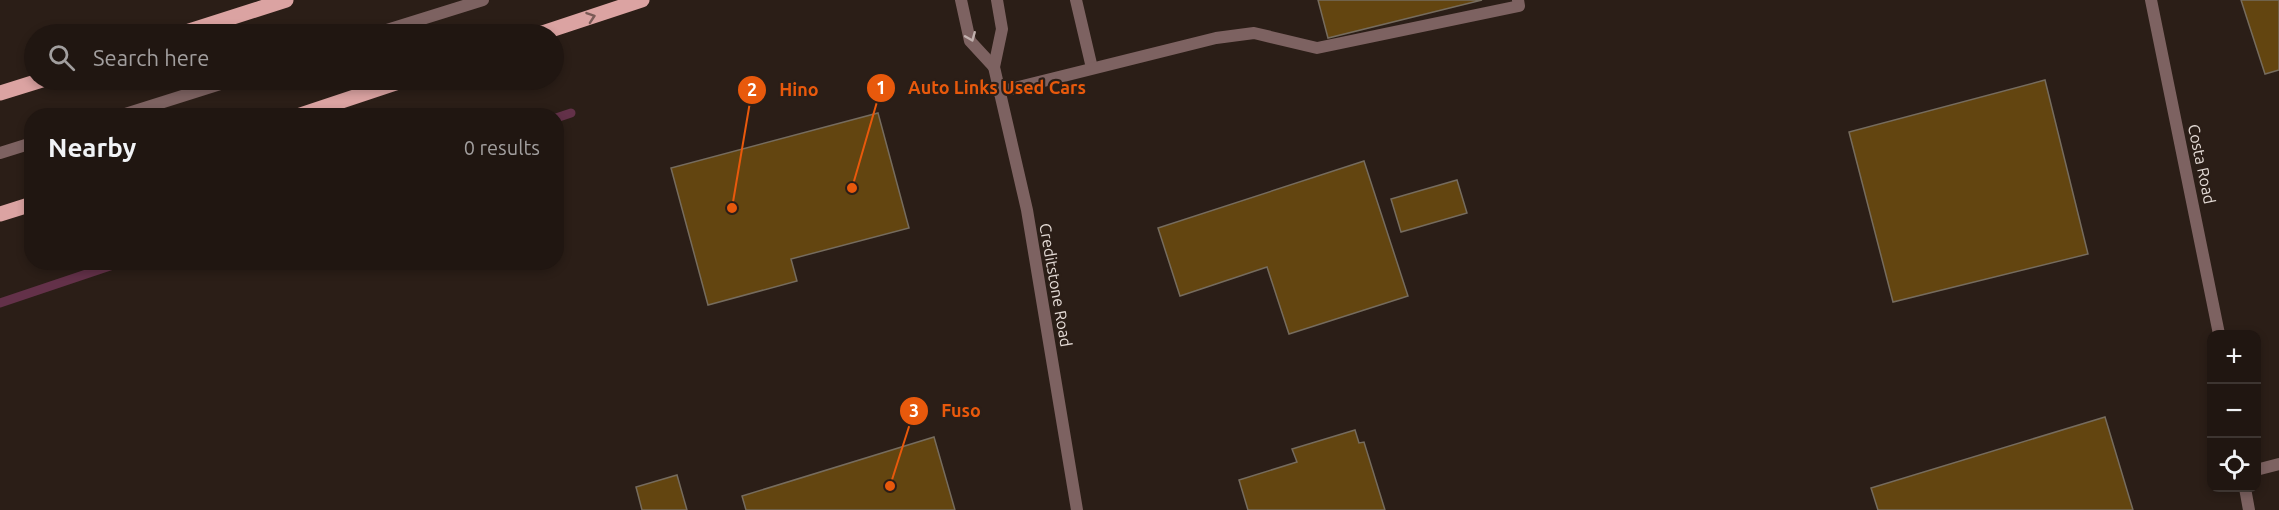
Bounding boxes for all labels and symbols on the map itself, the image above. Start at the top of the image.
one-way arrow [585,12,596,25]
one-way arrow [963,31,976,42]
callout: Auto Links Used Cars [866,70,1098,106]
callout: Hino [737,72,831,108]
text: 1 [876,77,886,97]
text: Auto Links Used Cars [908,77,1086,97]
text: 2 [747,79,757,99]
text: Hino [779,79,819,99]
street label: Costa Road [2185,122,2219,206]
street label: Creditstone Road [1036,222,1076,348]
callout: Fuso [899,393,993,429]
text: 3 [909,400,919,420]
text: Fuso [941,400,981,420]

